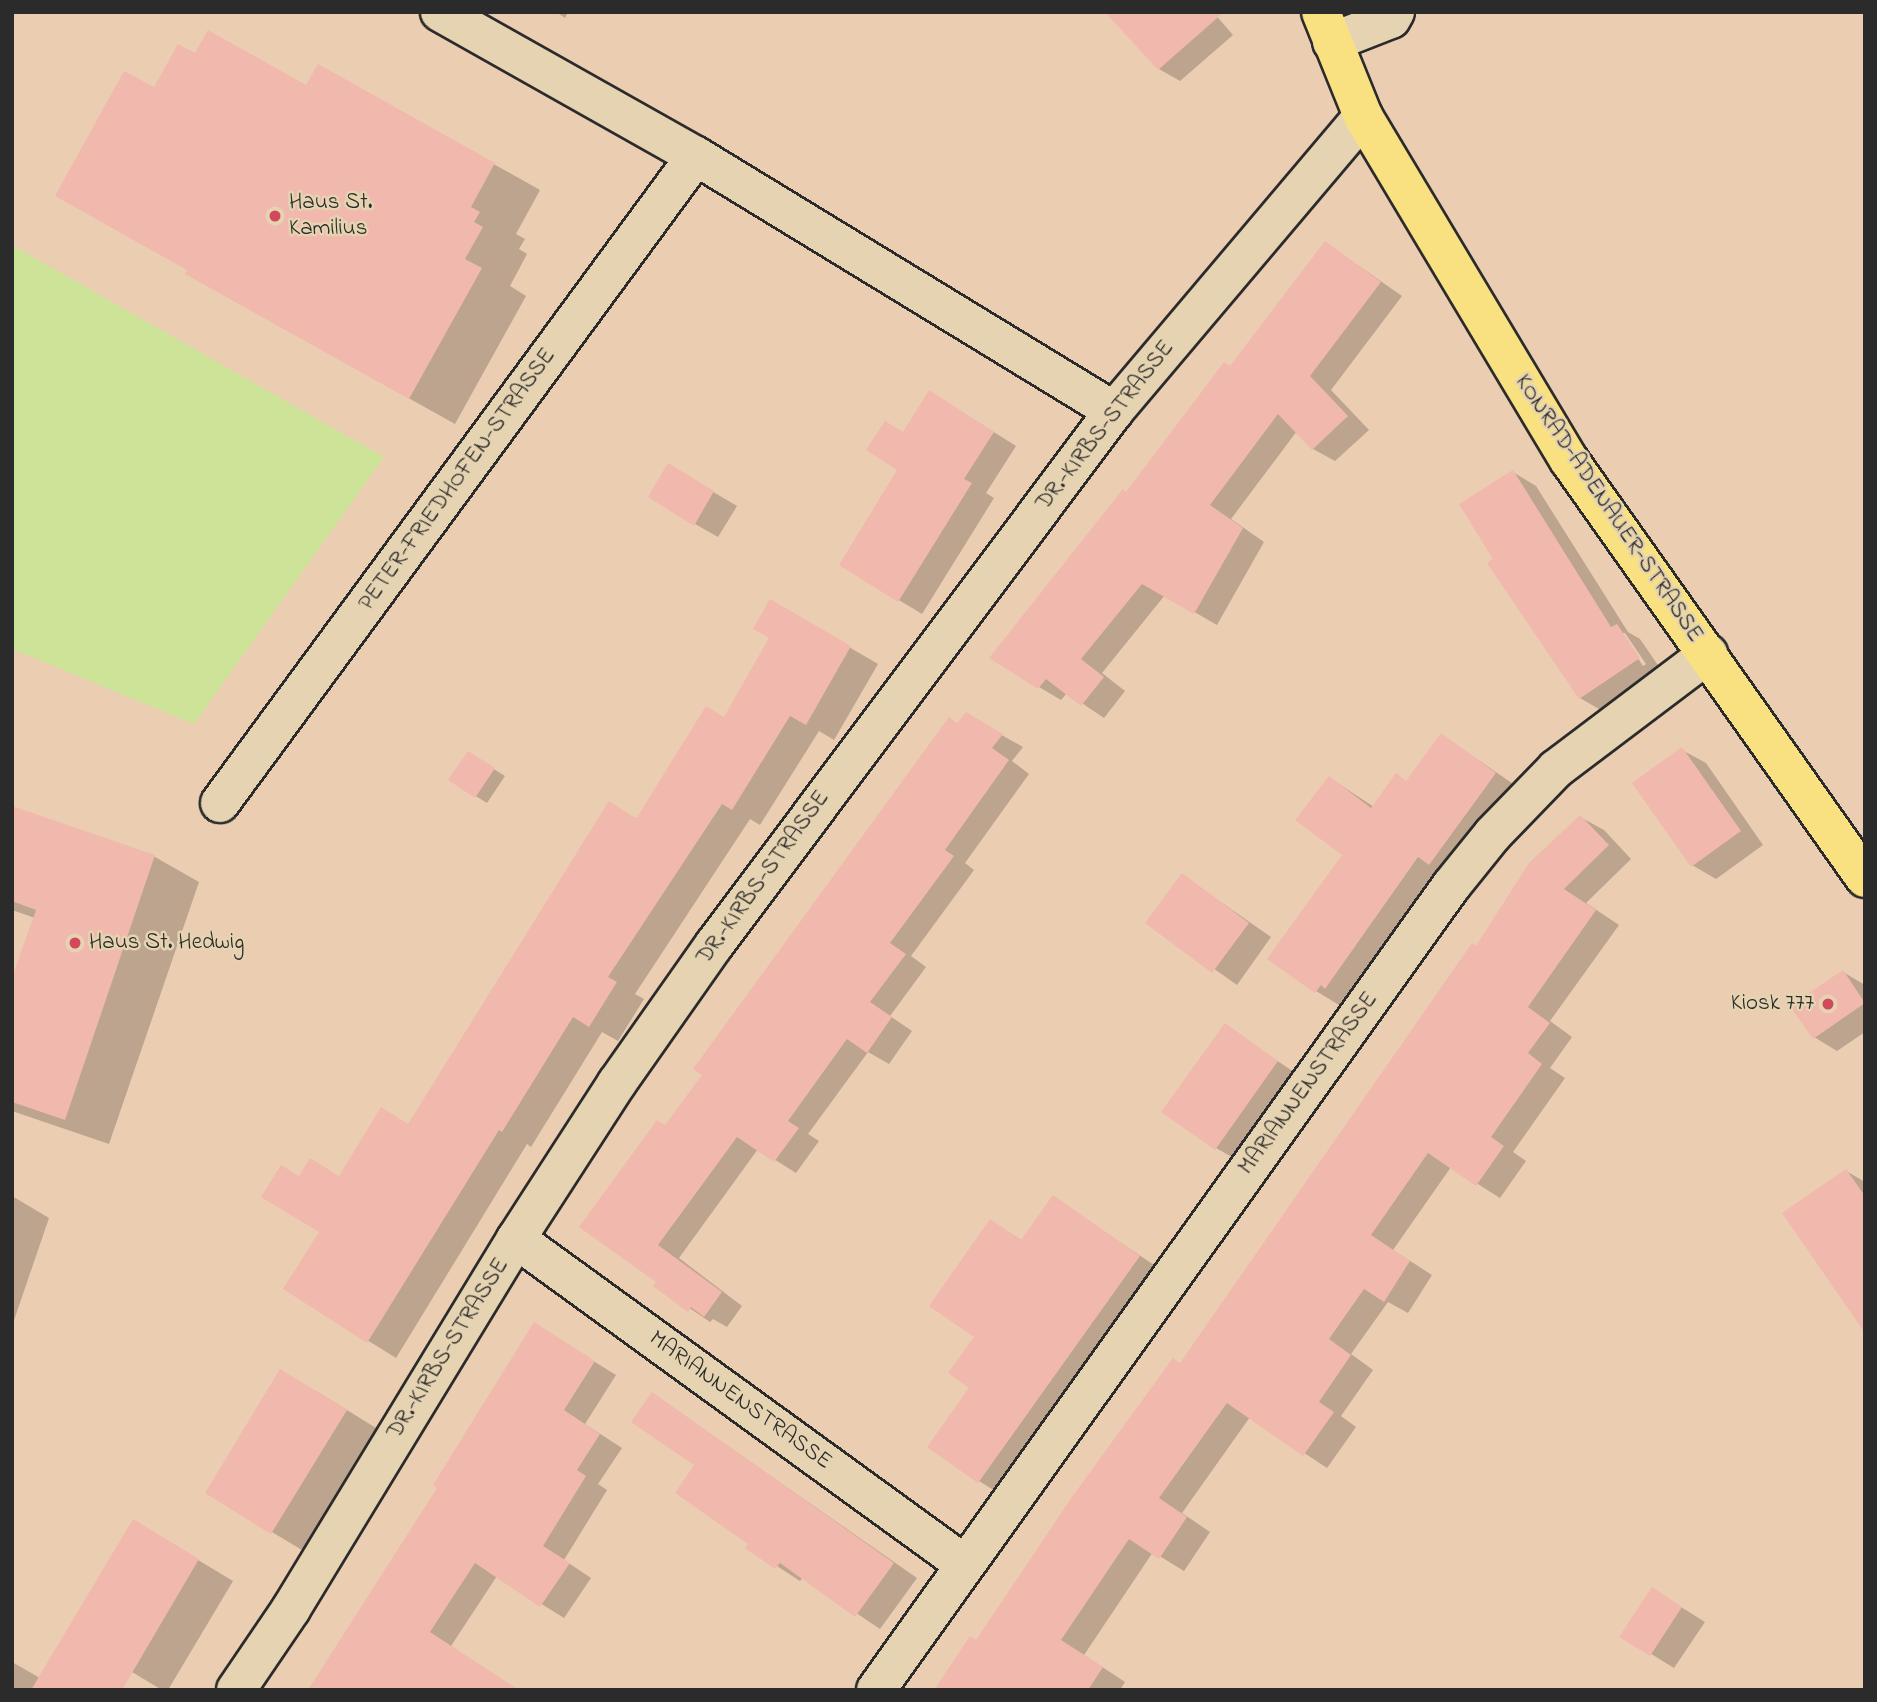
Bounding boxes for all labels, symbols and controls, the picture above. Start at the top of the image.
place label: Haus St. Kamilius [289,189,373,243]
marker: Haus St. Kamilius [267,208,283,224]
street label: DR.-KIRBS-STRASSE [1031,336,1181,516]
street label: PETER-FRIEDHOFEN-STRASSE [354,343,562,617]
street label: KONRAD-ADENAUER-STRASSE [1508,370,1708,648]
street label: DR.-KIRBS-STRASSE [692,786,836,970]
place label: Haus St. Hedwig [89,929,244,957]
marker: Haus St. Hedwig [67,935,83,951]
street label: MARIANNENSTRASSE [1233,987,1385,1181]
place label: Kiosk 777 [1731,990,1814,1018]
marker: Kiosk 777 [1820,996,1836,1012]
street label: DR.-KIRBS-STRASSE [382,1253,516,1445]
street label: MARIANNENSTRASSE [643,1325,837,1477]

